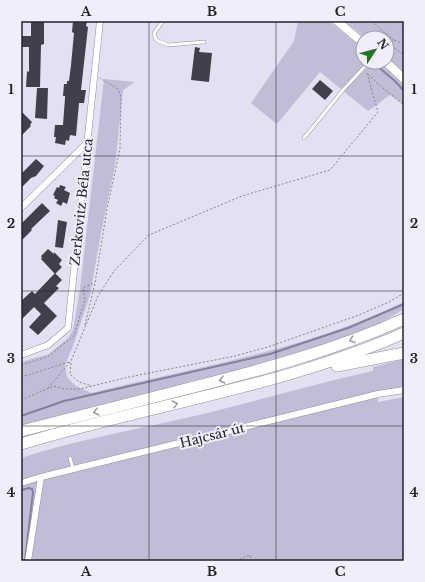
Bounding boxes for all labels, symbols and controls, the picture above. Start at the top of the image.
text: A [80,3,92,20]
text: B [207,3,217,20]
text: C [335,3,346,20]
north arrow [355,30,395,70]
text: N [374,36,392,53]
text: 1 [8,81,14,98]
text: 1 [411,81,417,98]
street label: Zerkovitz Béla utca [66,137,97,267]
text: 2 [7,215,15,232]
text: 2 [410,215,418,232]
one-way arrow [348,335,355,344]
text: 3 [7,350,15,367]
text: 3 [410,350,418,367]
one-way arrow [218,375,225,384]
one-way arrow [172,400,178,408]
one-way arrow [92,407,99,416]
street label: Hajcsár út [178,419,247,452]
text: 4 [7,484,16,501]
text: 4 [410,484,419,501]
text: A [80,563,92,580]
text: B [207,563,217,580]
text: C [335,563,346,580]

